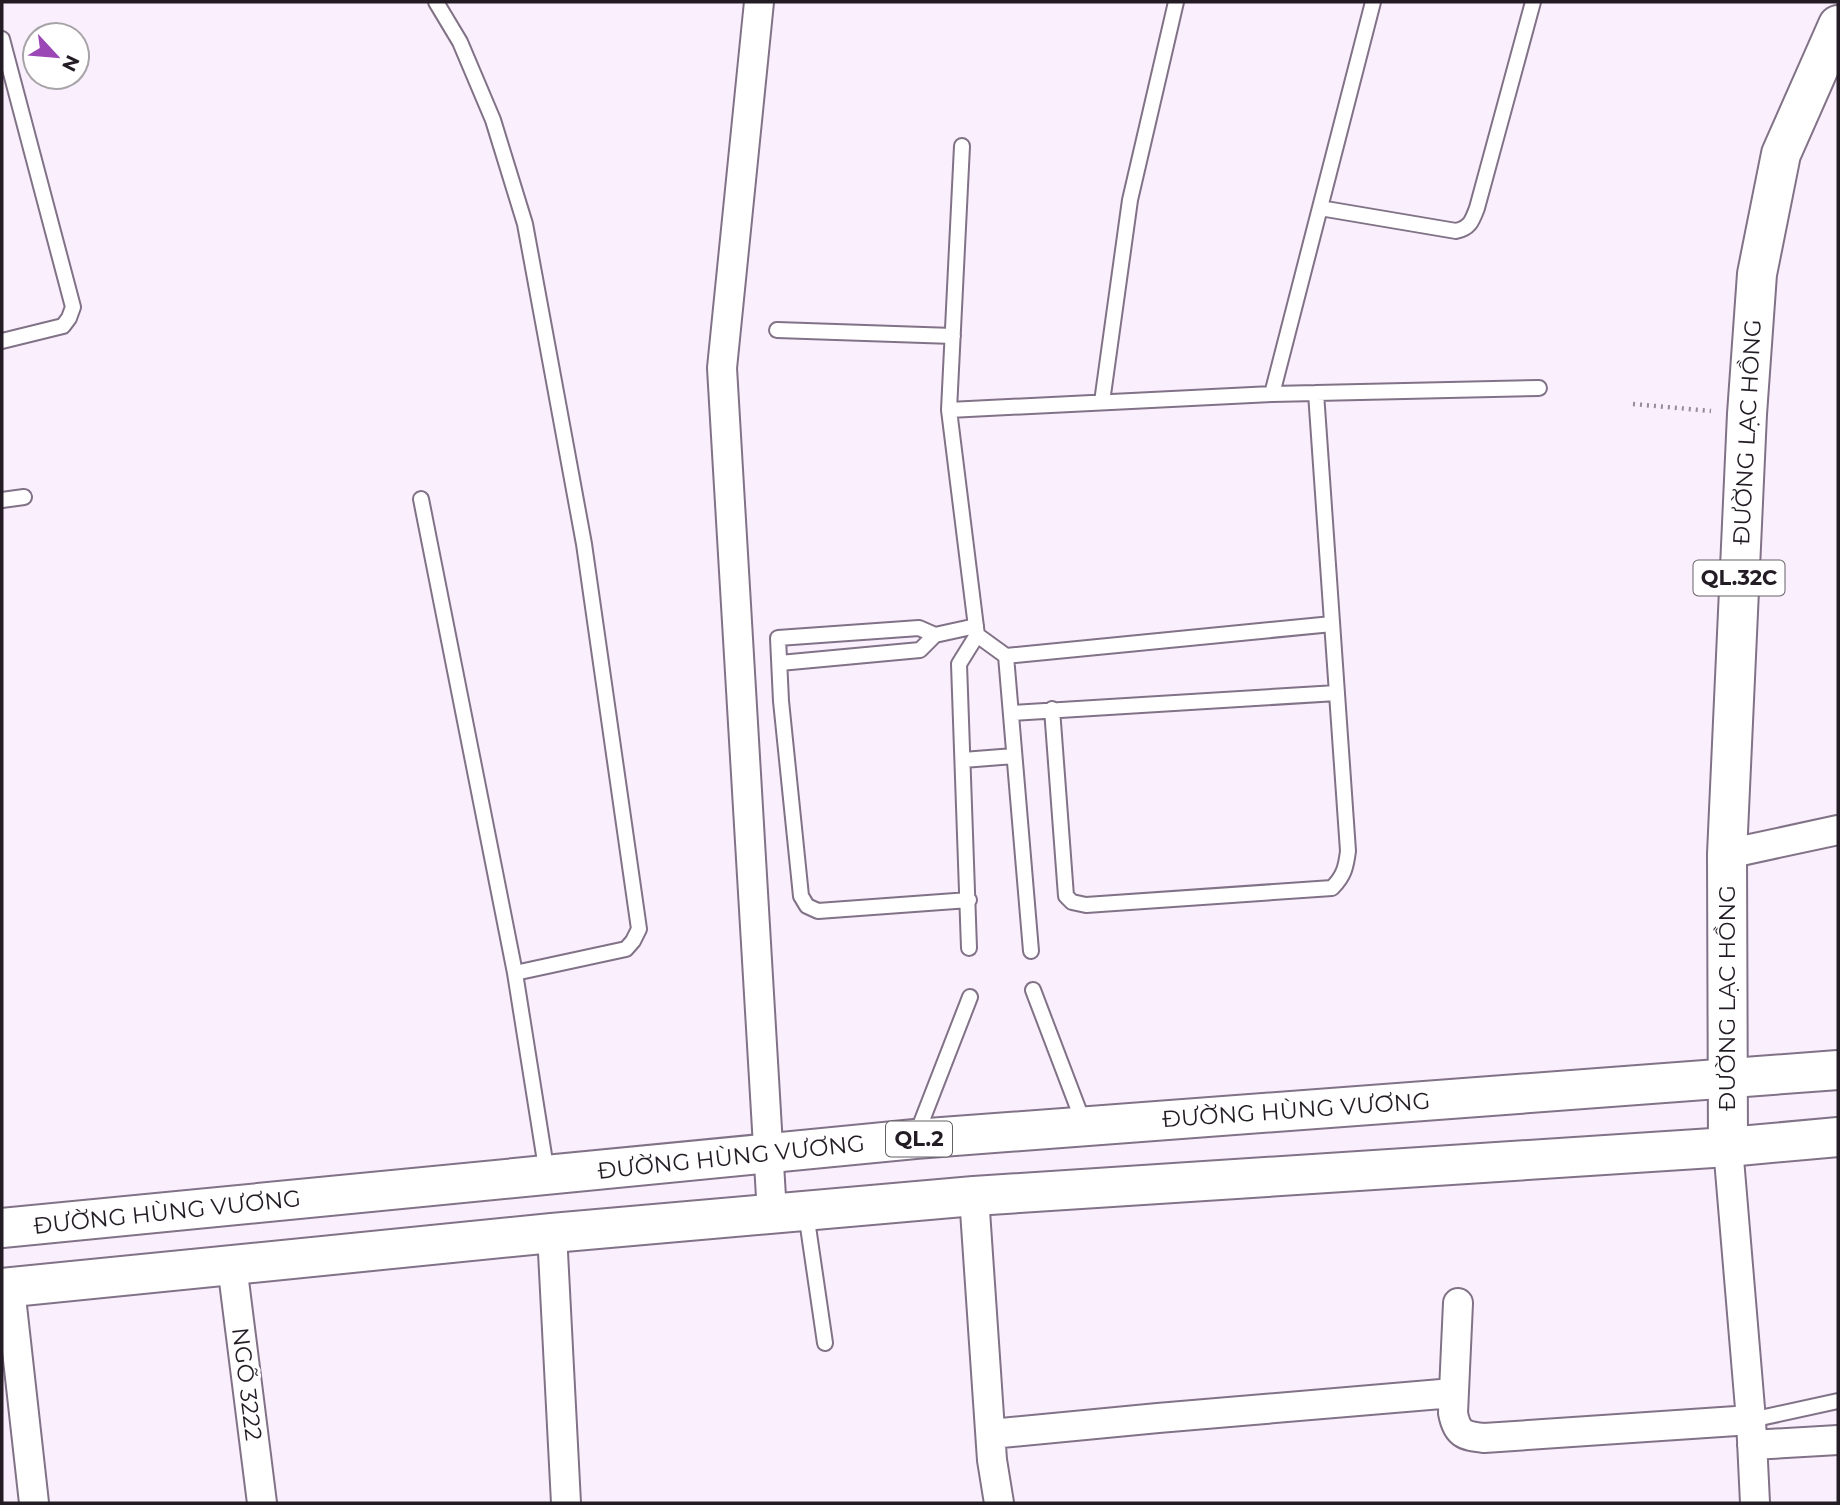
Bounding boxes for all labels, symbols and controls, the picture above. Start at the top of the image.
north arrow [21,21,91,91]
text: N [57,51,85,75]
street label: ĐƯỜNG LẠC HỒNG [1727,318,1767,546]
road number: QL.32C [1694,560,1784,596]
street label: ĐƯỜNG LẠC HỒNG [1713,885,1741,1111]
street label: ĐƯỜNG HÙNG VƯƠNG [1161,1087,1431,1133]
road number: QL.2 [886,1122,952,1156]
street label: ĐƯỜNG HÙNG VƯƠNG [596,1129,866,1185]
street label: ĐƯỜNG HÙNG VƯƠNG [32,1184,302,1240]
street label: NGÕ 3222 [226,1326,268,1442]

